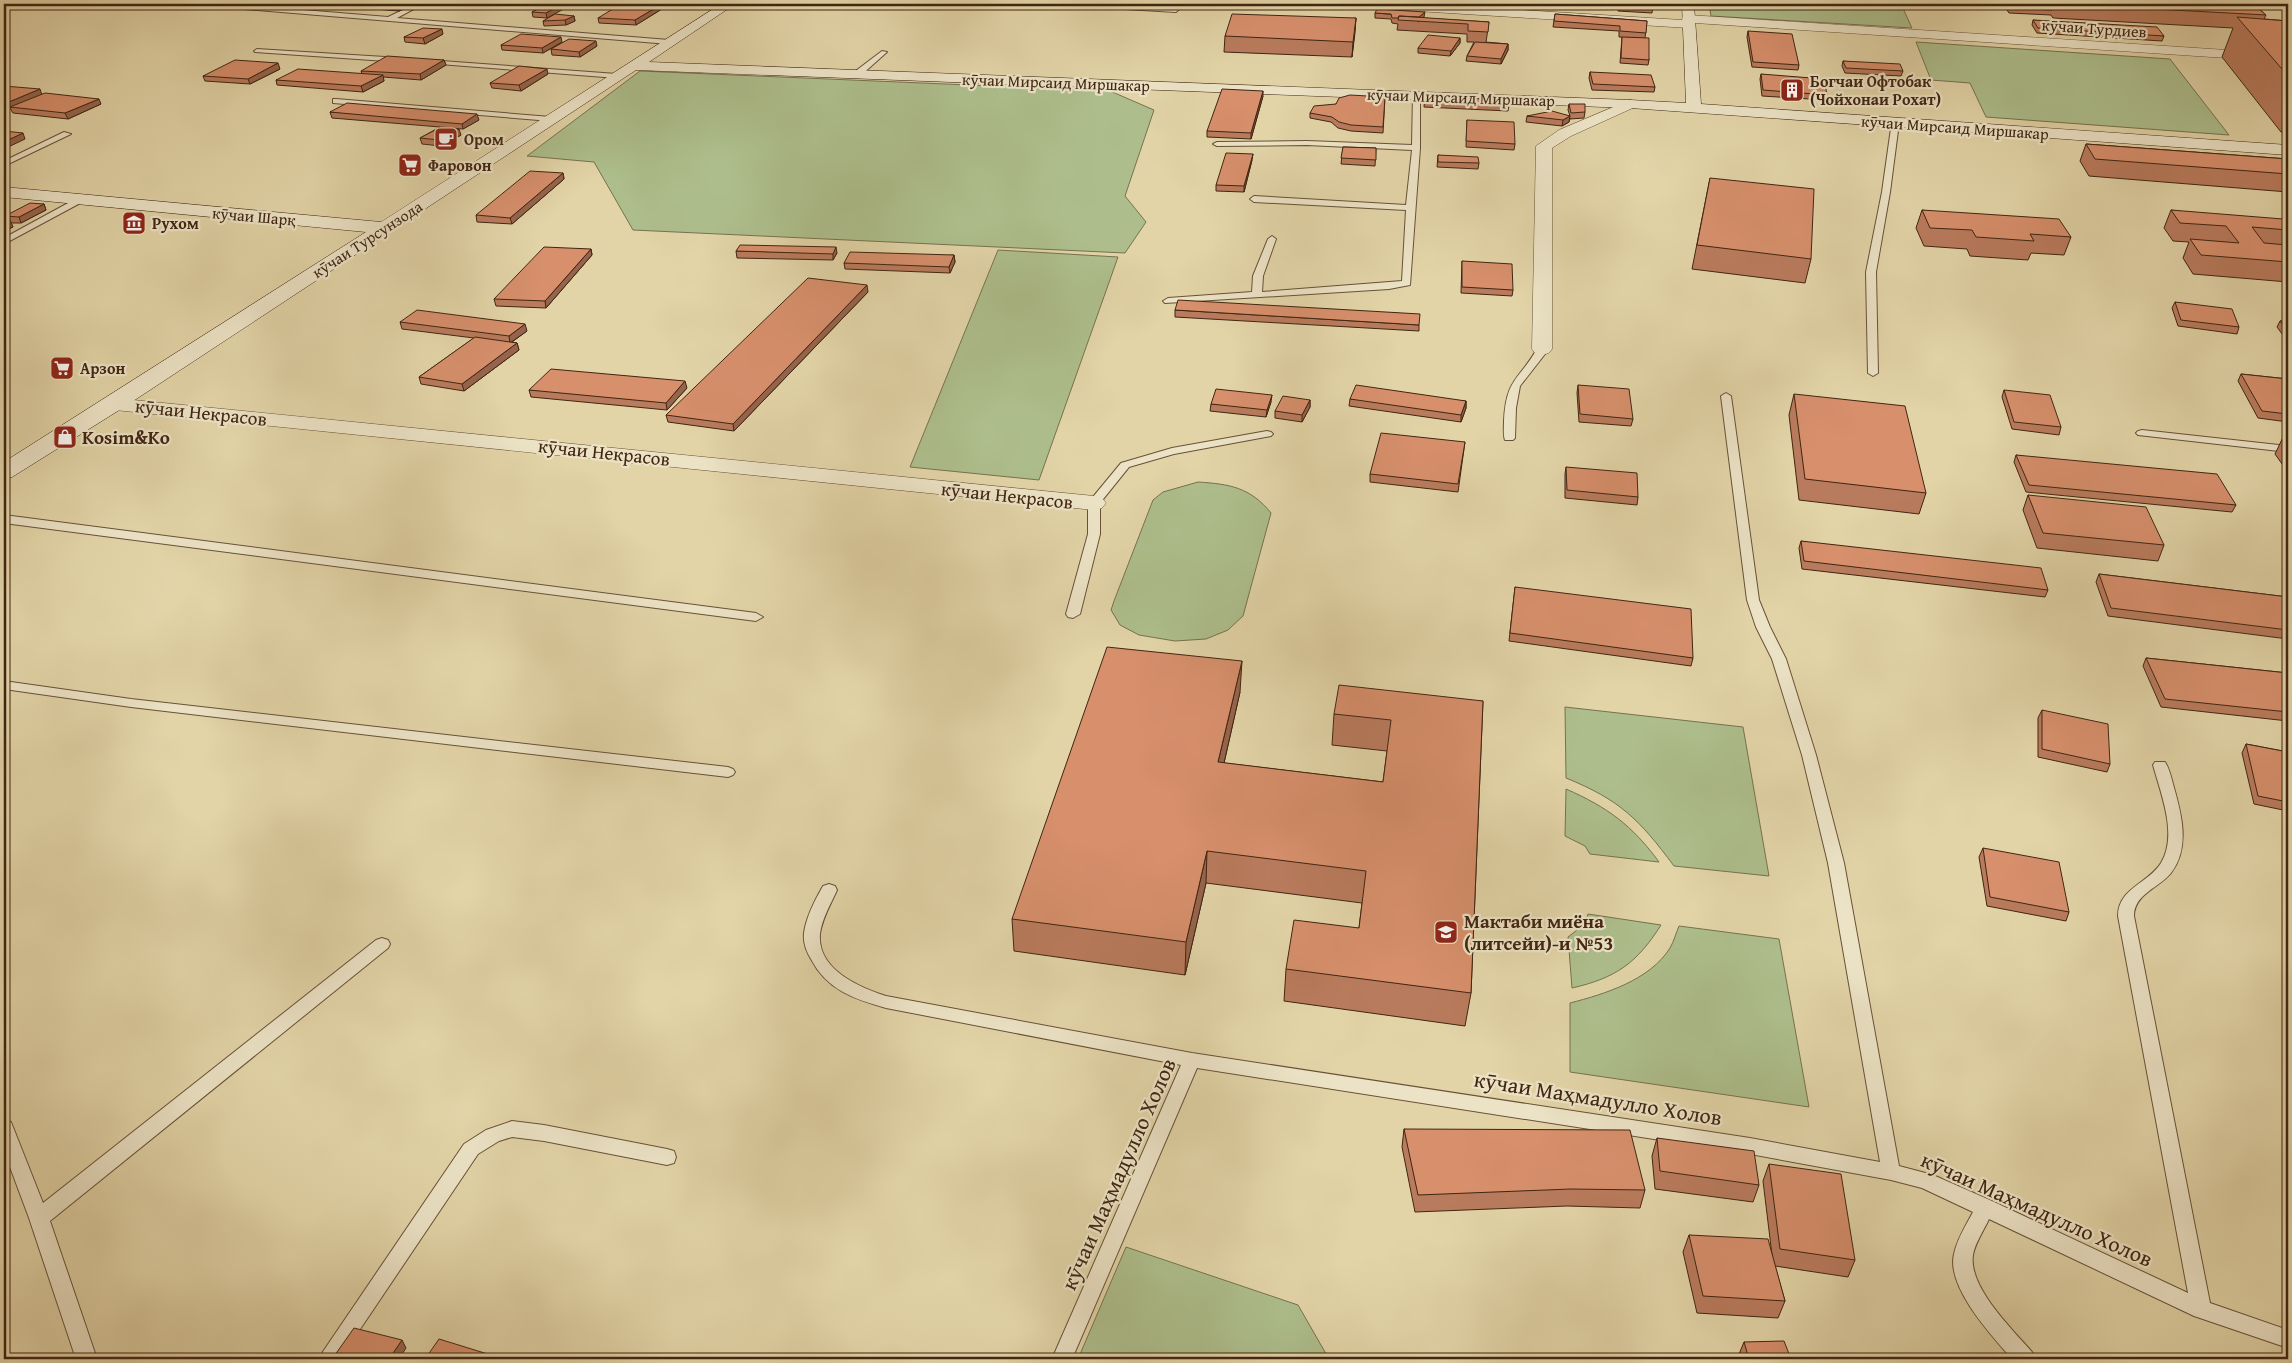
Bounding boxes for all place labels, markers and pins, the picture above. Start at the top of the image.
place label: Богчаи Офтобак (Чойхонаи Рохат) [1810,69,1941,111]
building icon: Богчаи Офтобак (Чойхонаи Рохат) [1779,77,1805,103]
cafe icon: Ором [433,126,459,152]
place label: Ором [464,127,504,151]
supermarket icon: Фаровон [397,152,423,178]
place label: Фаровон [428,153,492,177]
museum icon: Рухом [121,210,147,236]
place label: Рухом [152,211,199,235]
supermarket icon: Арзон [49,355,75,381]
place label: Арзон [80,356,125,380]
place label: Kosim&Ko [82,423,170,451]
shop icon: Kosim&Ko [52,424,78,450]
place label: Мактаби миёна (литсейи)-и №53 [1464,907,1613,957]
school or university icon: Мактаби миёна (литсейи)-и №53 [1433,919,1459,945]

